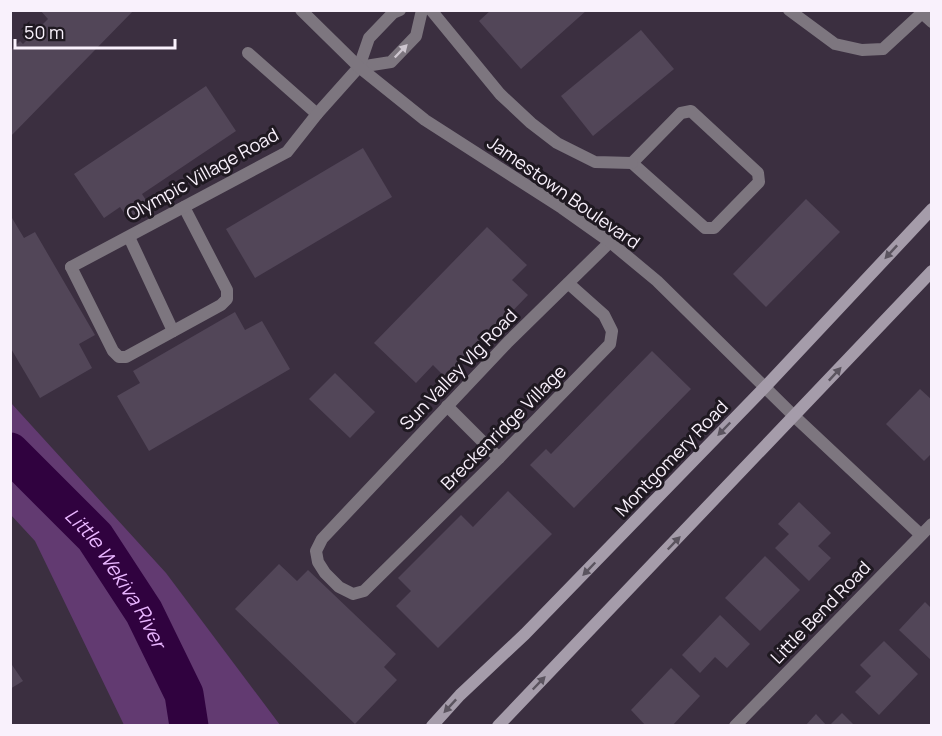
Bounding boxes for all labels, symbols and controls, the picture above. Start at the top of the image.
scale bar [15,12,176,50]
text: 50 m [24,20,64,44]
one-way arrow [394,45,408,59]
street label: Olympic Village Road [121,122,283,226]
street label: Jamestown Boulevard [483,130,645,254]
one-way arrow [885,245,899,259]
street label: Sun Valley Vlg Road [394,303,522,435]
street label: Breckenridge Village [435,359,571,495]
one-way arrow [827,367,841,381]
street label: Montgomery Road [609,395,733,521]
one-way arrow [718,421,732,435]
water label: Little Wekiva River [60,502,174,655]
one-way arrow [666,536,680,550]
street label: Little Bend Road [765,556,875,668]
one-way arrow [582,561,596,575]
one-way arrow [531,677,545,691]
one-way arrow [444,698,457,713]

